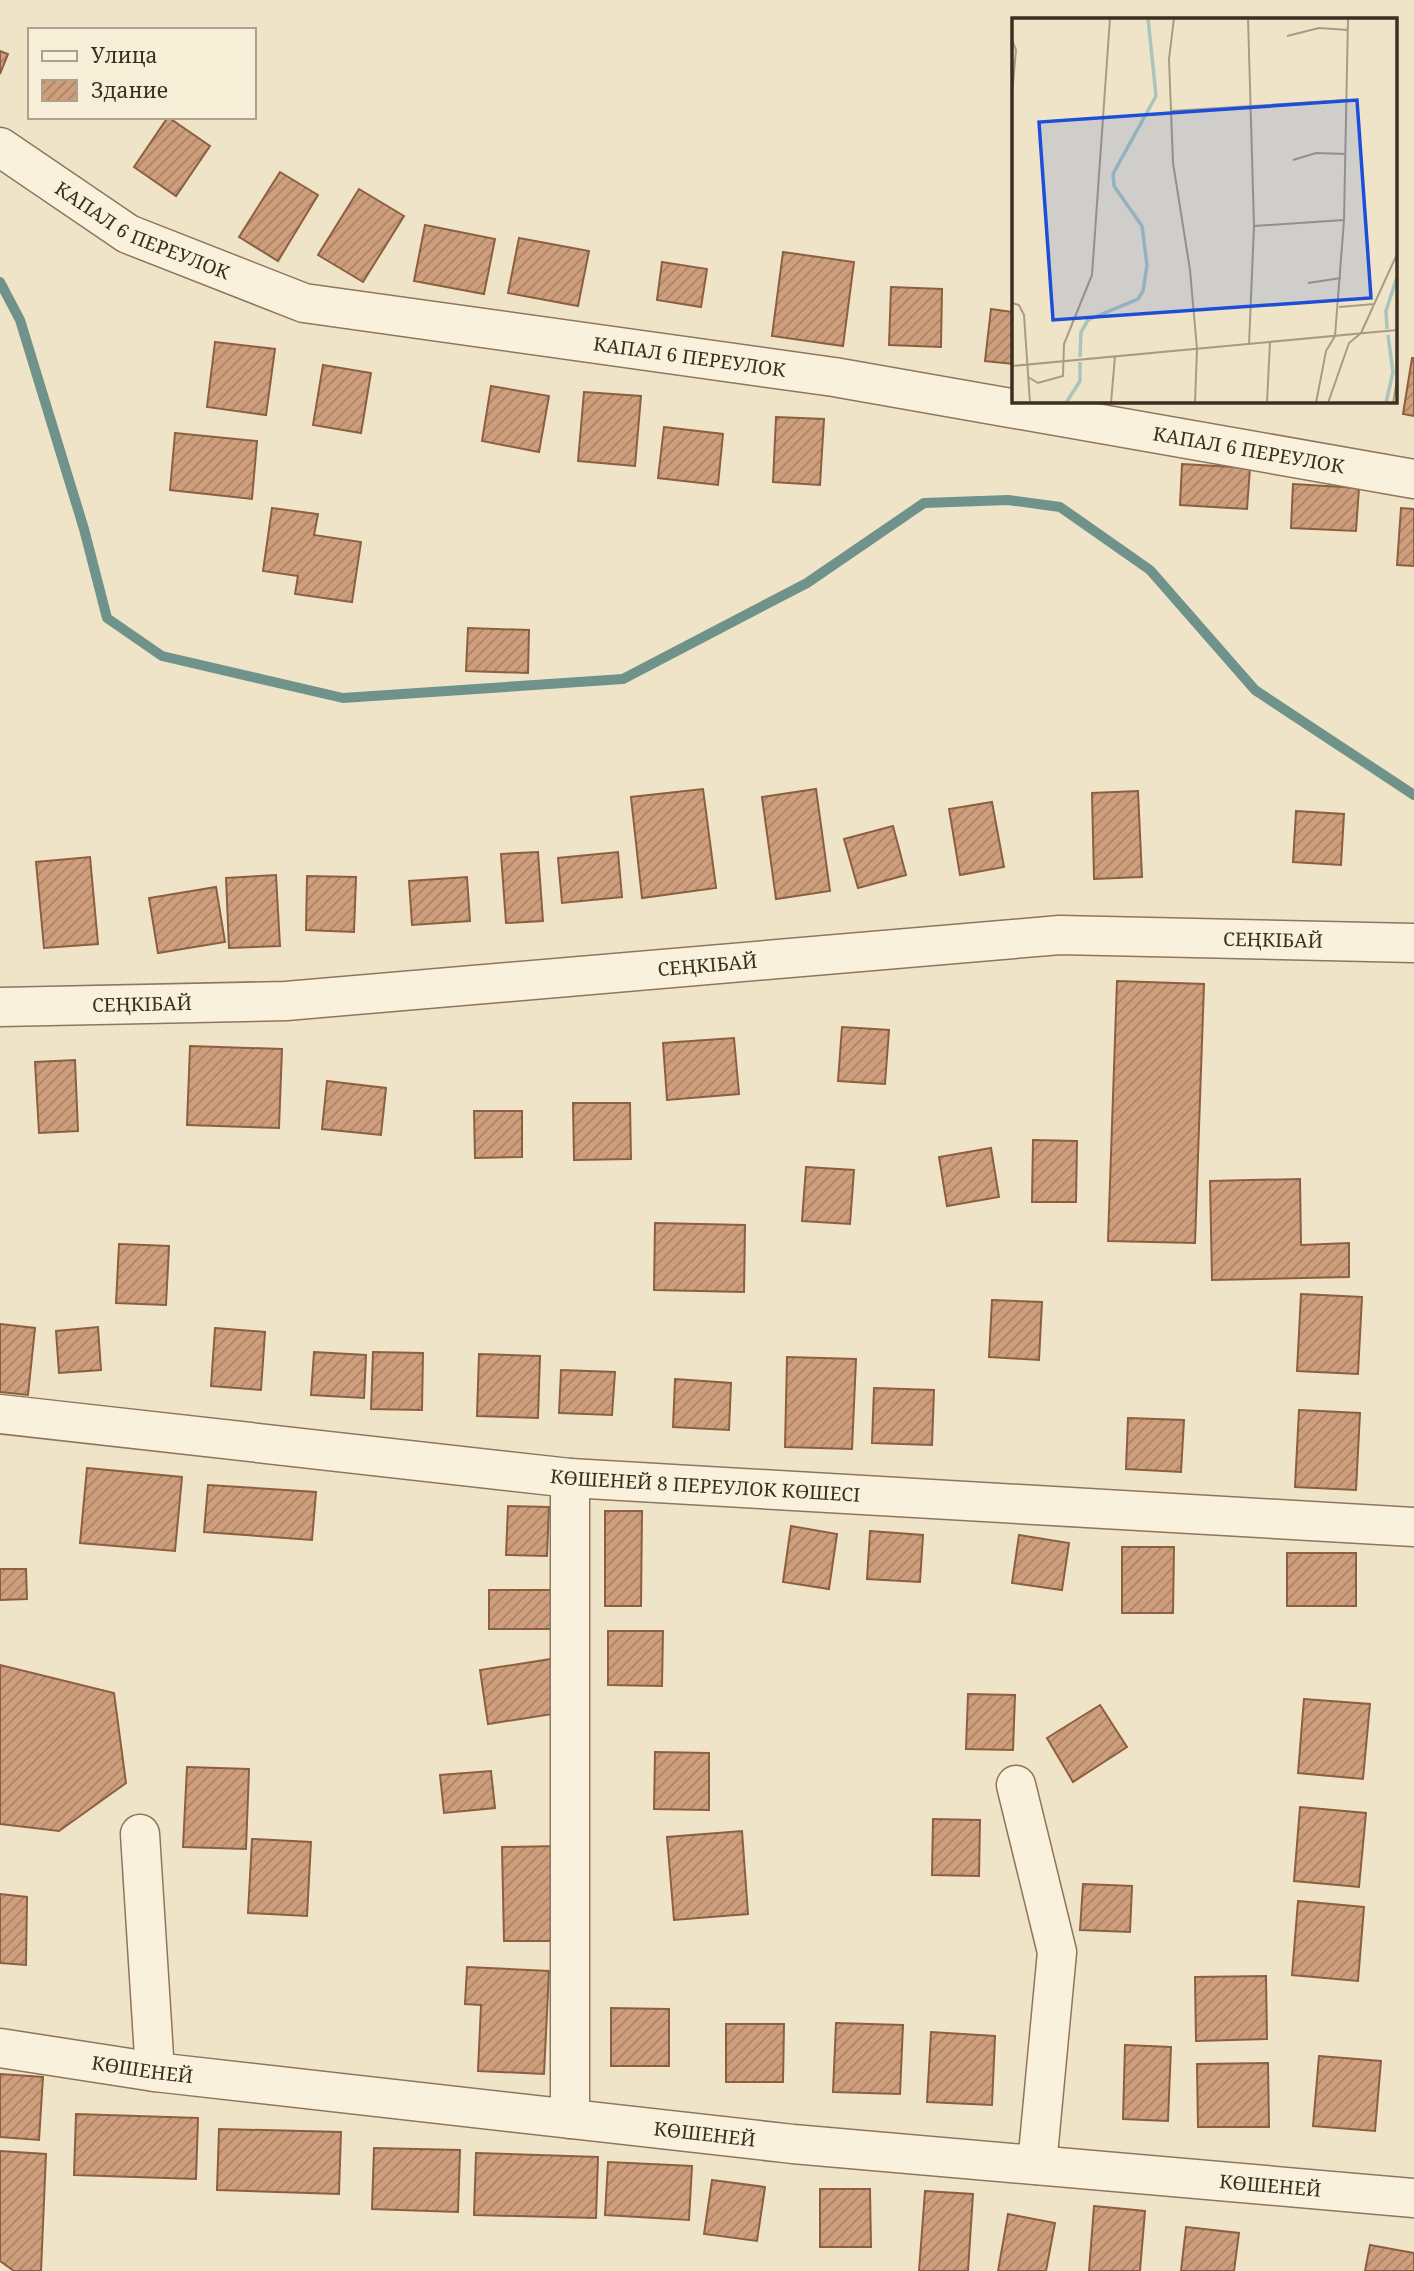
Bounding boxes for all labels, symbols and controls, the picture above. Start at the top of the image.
inset map [1012,18,1396,402]
legend [28,28,256,119]
text: Улица [91,41,158,69]
text: Здание [91,76,168,104]
street label: КАПАЛ 6 ПЕРЕУЛОК [50,175,234,286]
street label: КАПАЛ 6 ПЕРЕУЛОК [592,331,788,383]
street label: КАПАЛ 6 ПЕРЕУЛОК [1151,420,1347,480]
street label: СЕҢКІБАЙ [1223,926,1323,954]
street label: СЕҢКІБАЙ [657,948,758,982]
street label: СЕҢКІБАЙ [92,990,192,1018]
street label: КӨШЕНЕЙ 8 ПЕРЕУЛОК КӨШЕСІ [549,1463,861,1508]
street label: КӨШЕНЕЙ [90,2049,195,2089]
street label: КӨШЕНЕЙ [652,2115,757,2153]
street label: КӨШЕНЕЙ [1218,2168,1322,2203]

